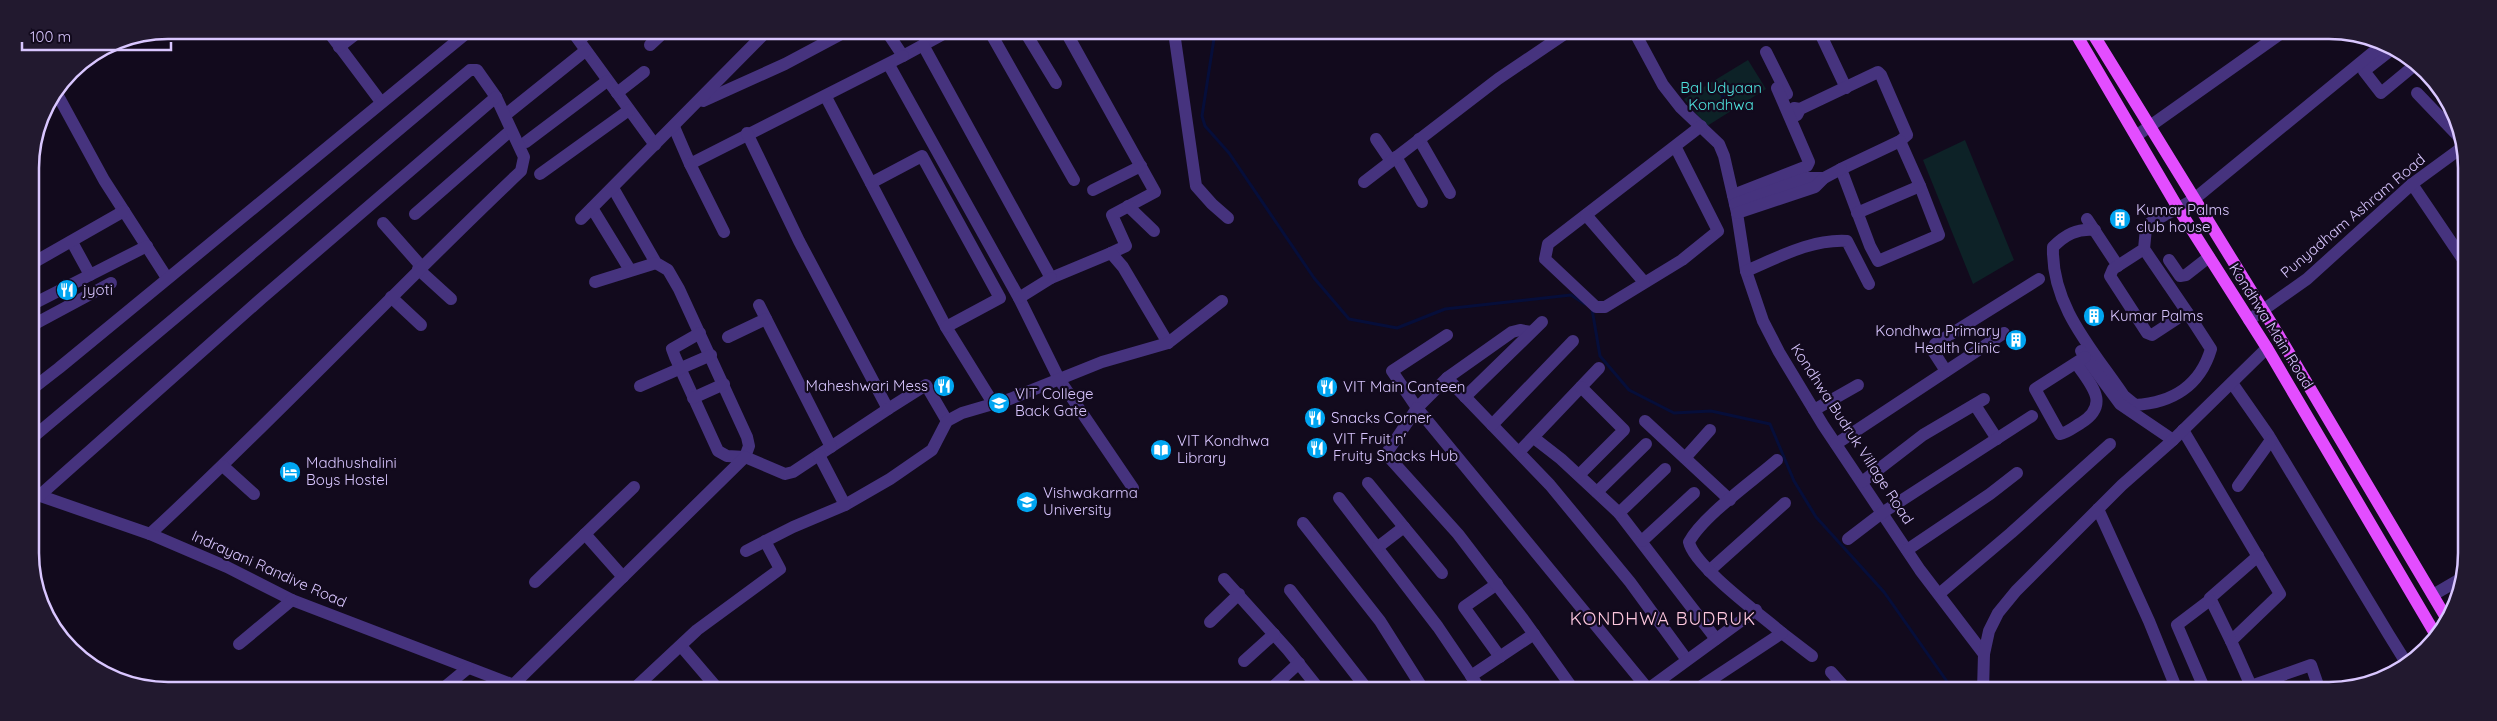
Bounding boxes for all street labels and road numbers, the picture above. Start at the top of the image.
street label: Punyadham Ashram Road [2276,150,2429,282]
street label: Kondhwa Main Road [2225,259,2318,392]
street label: Kondhwa Budruk Village Road [1787,340,1918,528]
street label: Indrayani Randive Road [189,526,350,611]

